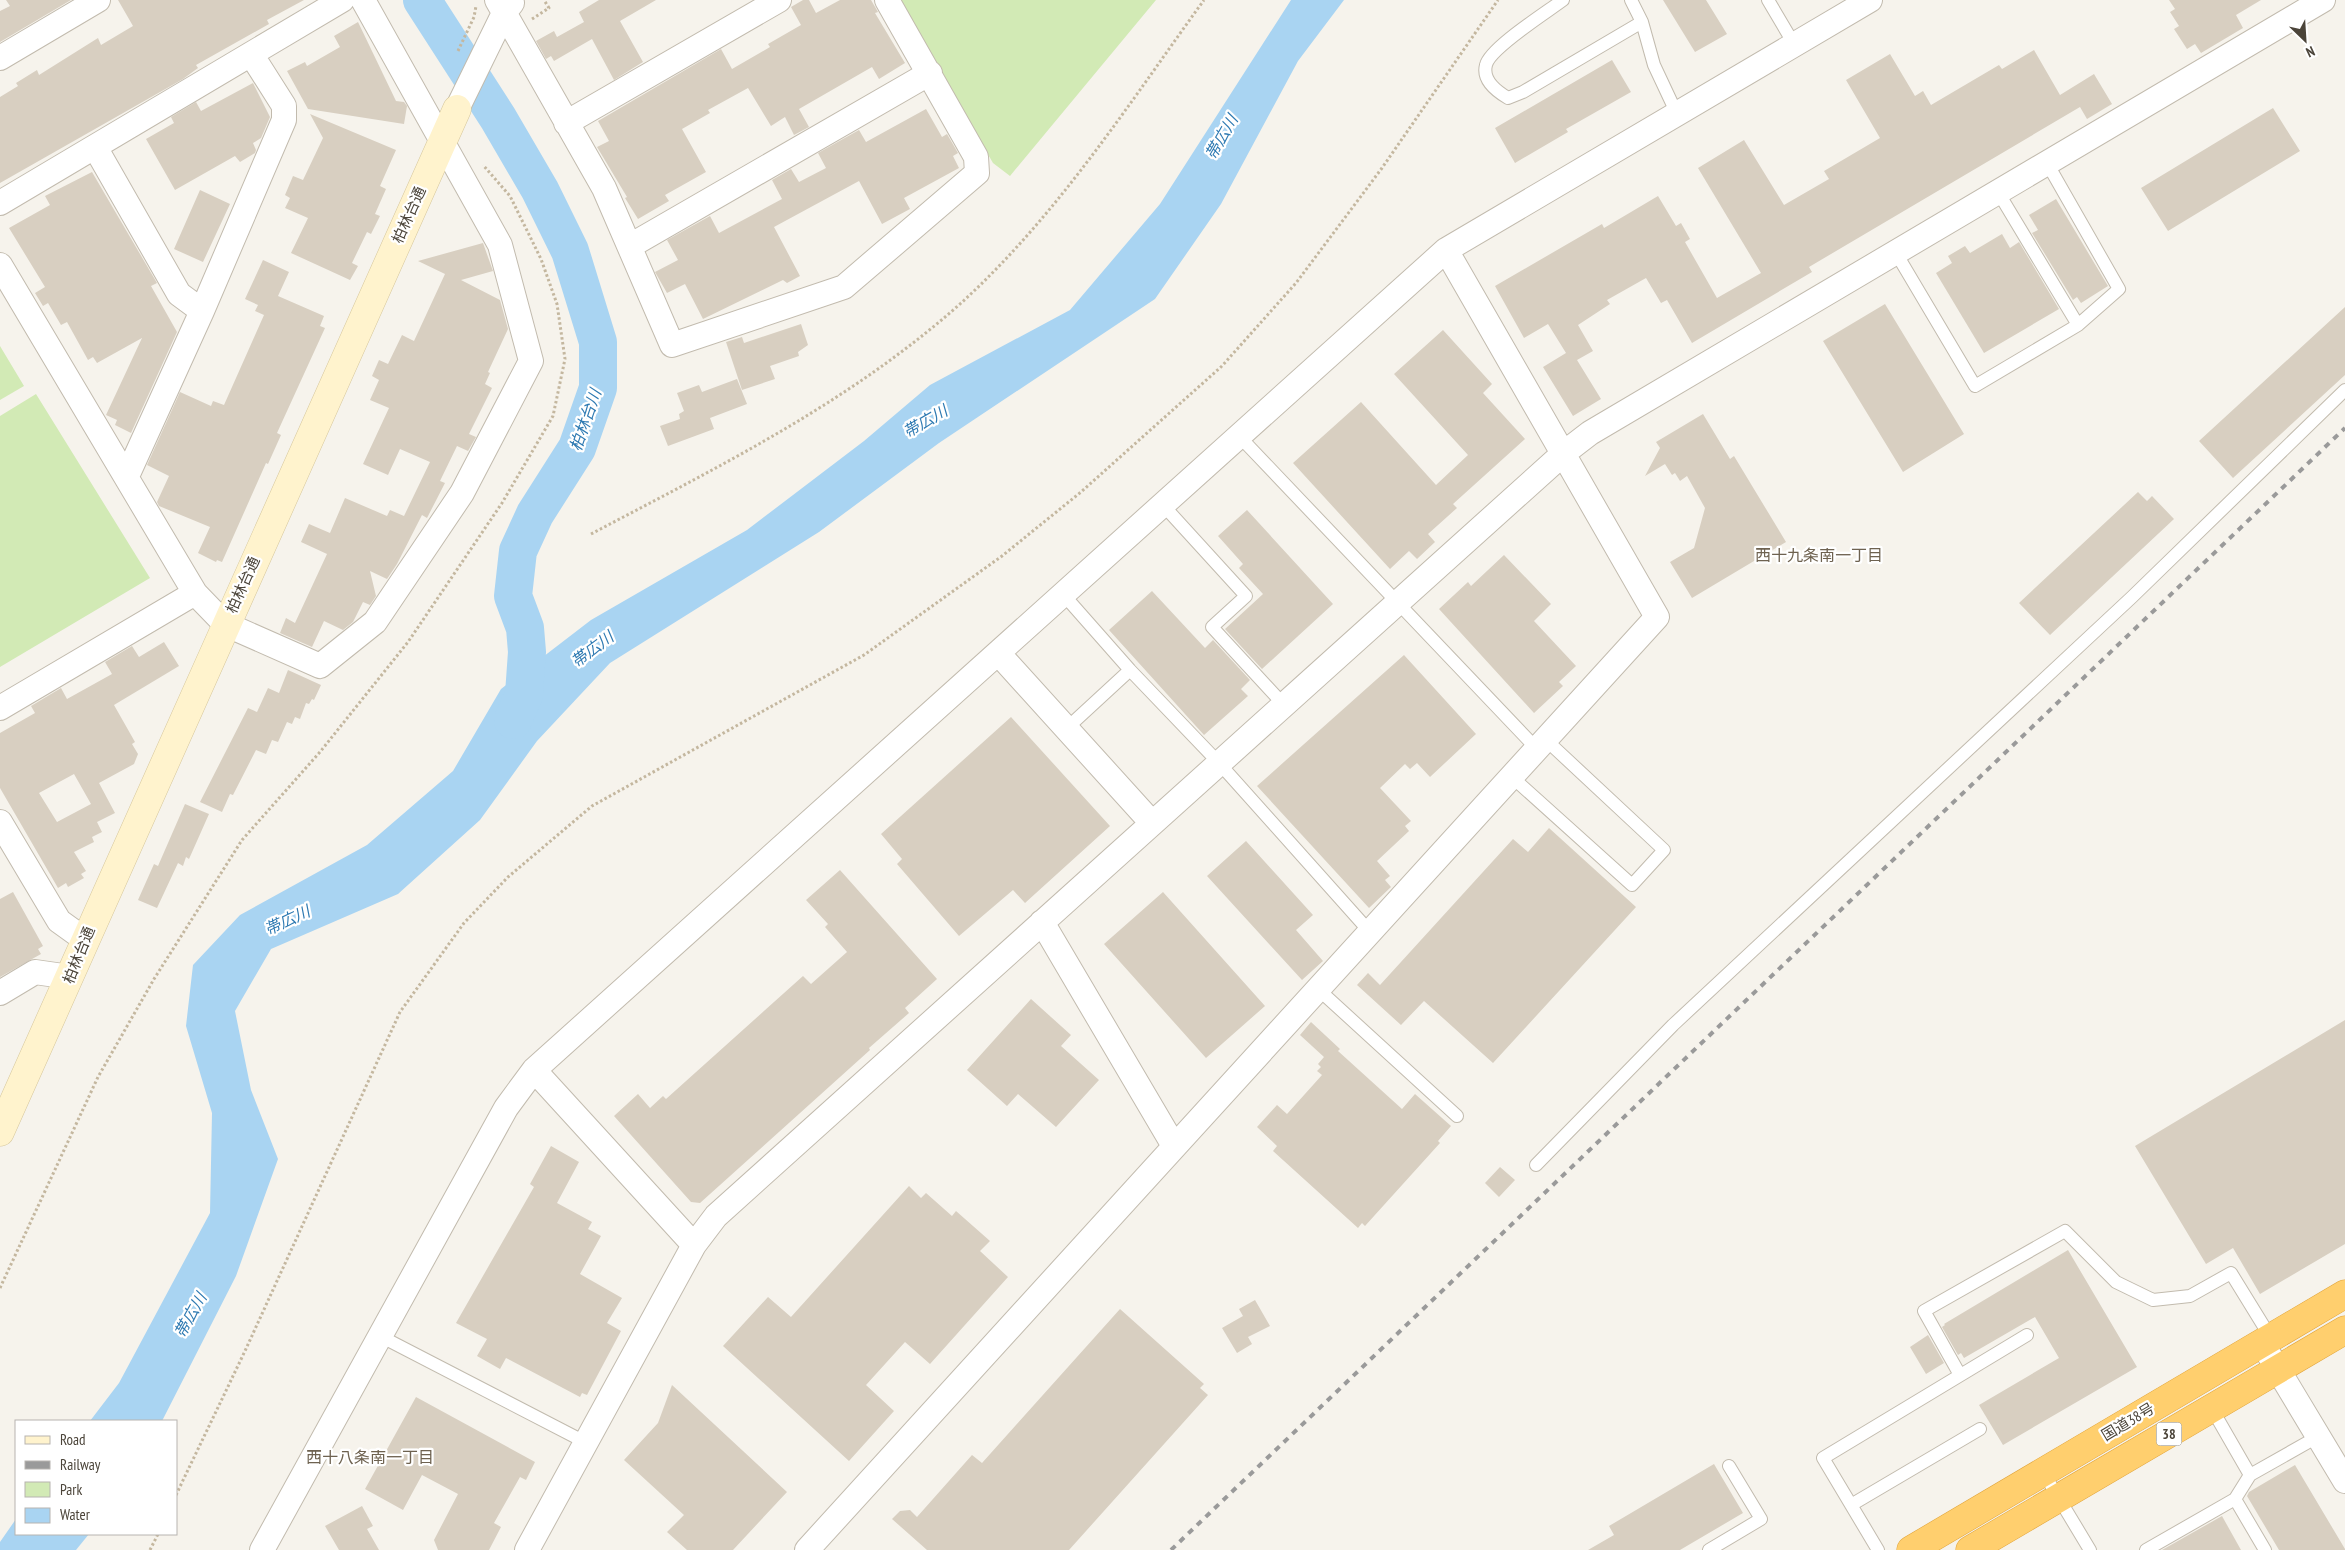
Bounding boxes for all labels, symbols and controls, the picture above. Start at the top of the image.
north arrow [2280,15,2330,65]
text: N [2303,42,2318,62]
water label: 帯広川 [1200,109,1243,163]
street label: 柏林台通 [388,184,429,246]
water label: 柏林台川 [565,385,606,454]
water label: 帯広川 [899,399,953,442]
district label: 西十九条南一丁目 [1755,545,1883,565]
street label: 柏林台通 [222,554,263,616]
water label: 帯広川 [567,625,619,671]
water label: 帯広川 [261,900,315,939]
street label: 柏林台通 [58,923,99,986]
water label: 帯広川 [170,1287,211,1341]
street label: 国道38号 [2098,1398,2158,1445]
legend [15,1420,178,1535]
road number: 38 [2156,1422,2182,1446]
text: Road [60,1430,86,1449]
district label: 西十八条南一丁目 [306,1447,434,1467]
text: Railway [60,1455,101,1474]
text: Park [60,1480,82,1499]
text: Water [60,1505,91,1524]

